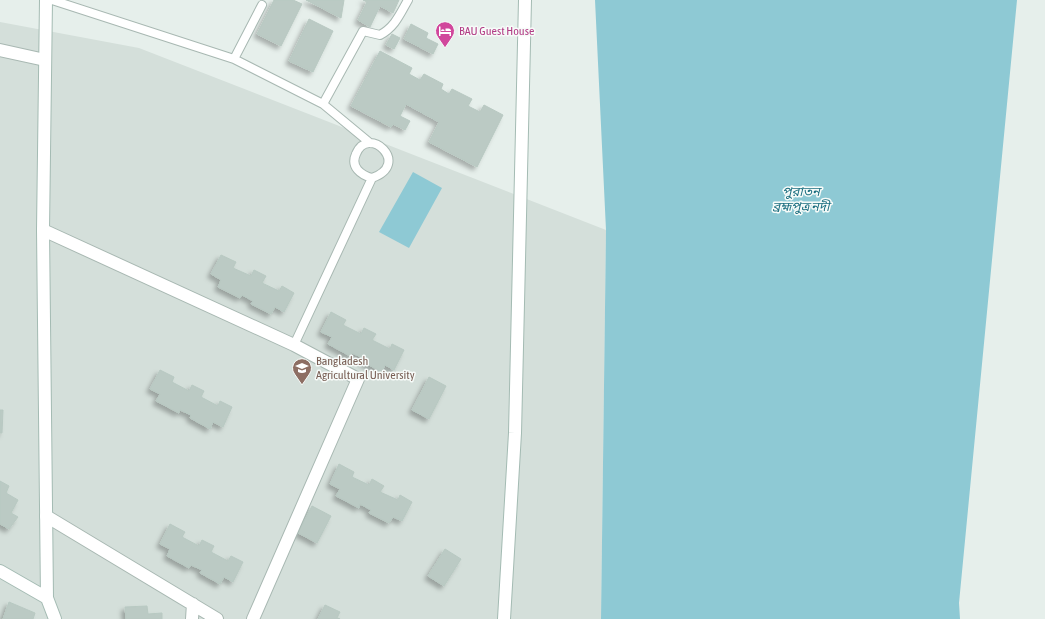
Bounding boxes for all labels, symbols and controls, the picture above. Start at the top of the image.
hotel icon: BAU Guest House [434,20,456,48]
place label: BAU Guest House [459,24,534,38]
water label: পুরাতন ব্রহ্মপুত্র নদী [772,184,832,214]
place label: Bangladesh Agricultural University [316,354,415,382]
school or university icon: Bangladesh Agricultural University [291,357,313,385]

